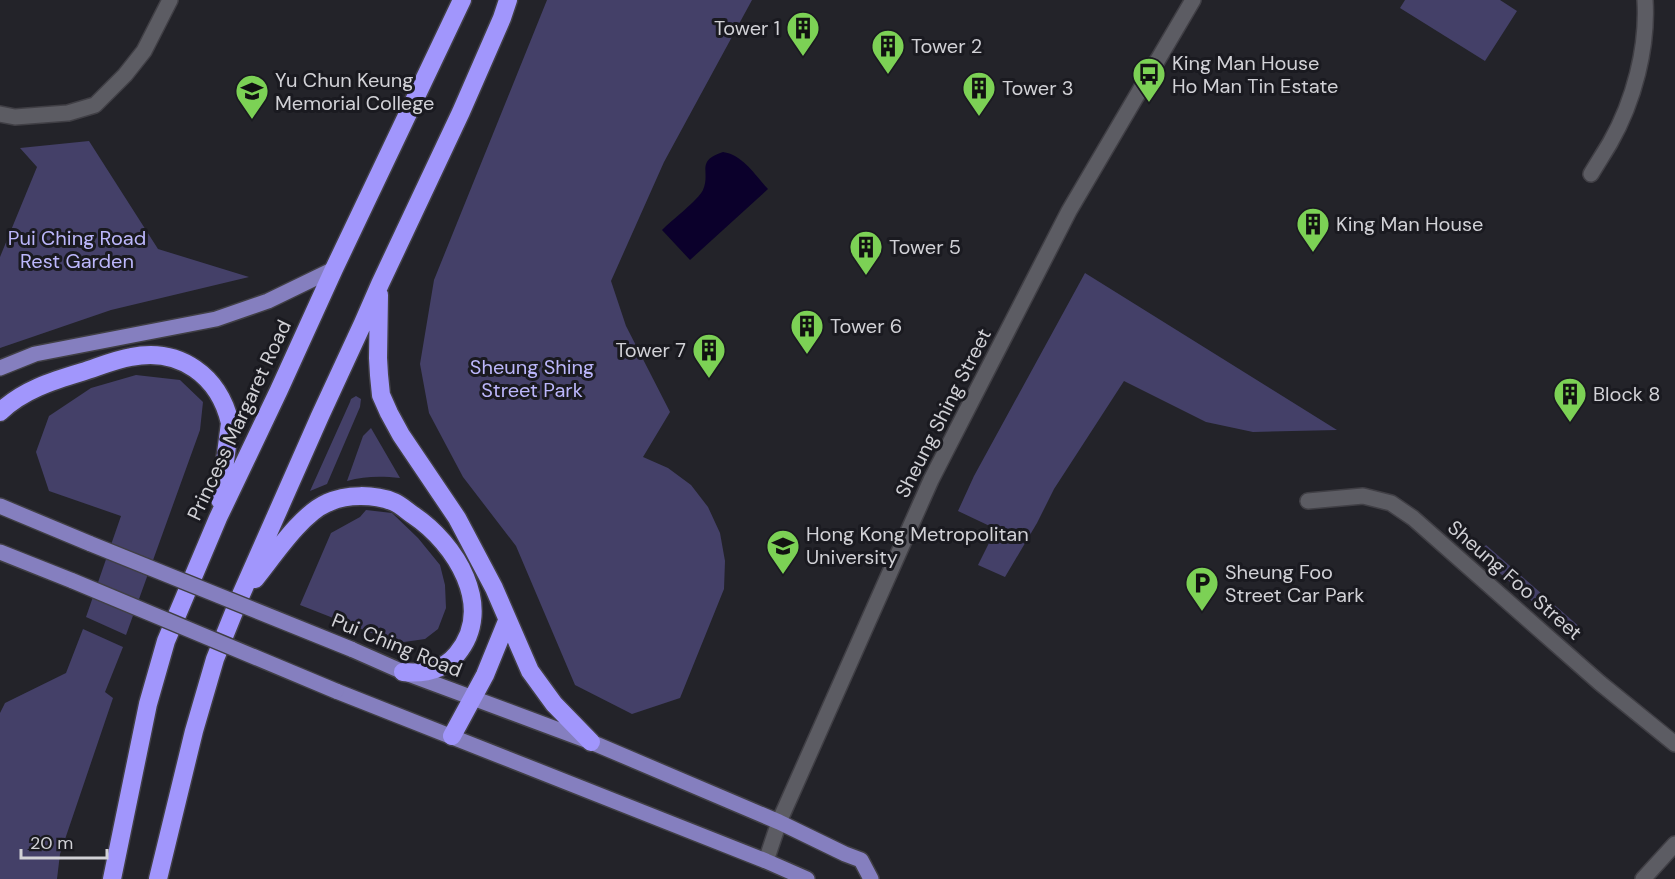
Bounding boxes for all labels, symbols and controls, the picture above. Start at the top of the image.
building icon: Tower 1 [785,10,821,57]
place label: Tower 1 [714,15,780,41]
building icon: Tower 2 [870,28,906,75]
place label: Tower 2 [911,33,982,59]
place label: King Man House Ho Man Tin Estate [1172,50,1338,99]
bus stop icon: King Man House Ho Man Tin Estate [1131,56,1167,103]
place label: Yu Chun Keung Memorial College [275,67,434,116]
building icon: Tower 3 [961,70,997,117]
school or university icon: Yu Chun Keung Memorial College [234,73,270,120]
place label: Tower 3 [1002,75,1074,101]
building icon: King Man House [1295,206,1331,253]
place label: King Man House [1336,211,1483,237]
park label: Pui Ching Road Rest Garden [8,225,146,274]
building icon: Tower 5 [848,229,884,276]
place label: Tower 5 [889,234,961,260]
building icon: Tower 6 [789,308,825,355]
place label: Tower 6 [830,313,902,339]
street label: Princess Margaret Road [181,316,297,524]
street label: Sheung Shing Street [889,324,997,502]
building icon: Tower 7 [691,332,727,379]
place label: Tower 7 [615,337,686,363]
park label: Sheung Shing Street Park [470,354,594,403]
building icon: Block 8 [1552,376,1588,423]
place label: Block 8 [1593,381,1660,407]
street label: Sheung Foo Street [1442,514,1588,646]
place label: Hong Kong Metropolitan University [806,521,1029,570]
school or university icon: Hong Kong Metropolitan University [765,528,801,575]
place label: Sheung Foo Street Car Park [1225,559,1364,608]
parking icon: Sheung Foo Street Car Park [1184,565,1220,612]
street label: Pui Ching Road [328,607,466,683]
scale bar [21,822,106,860]
text: 20 m [30,831,73,855]

